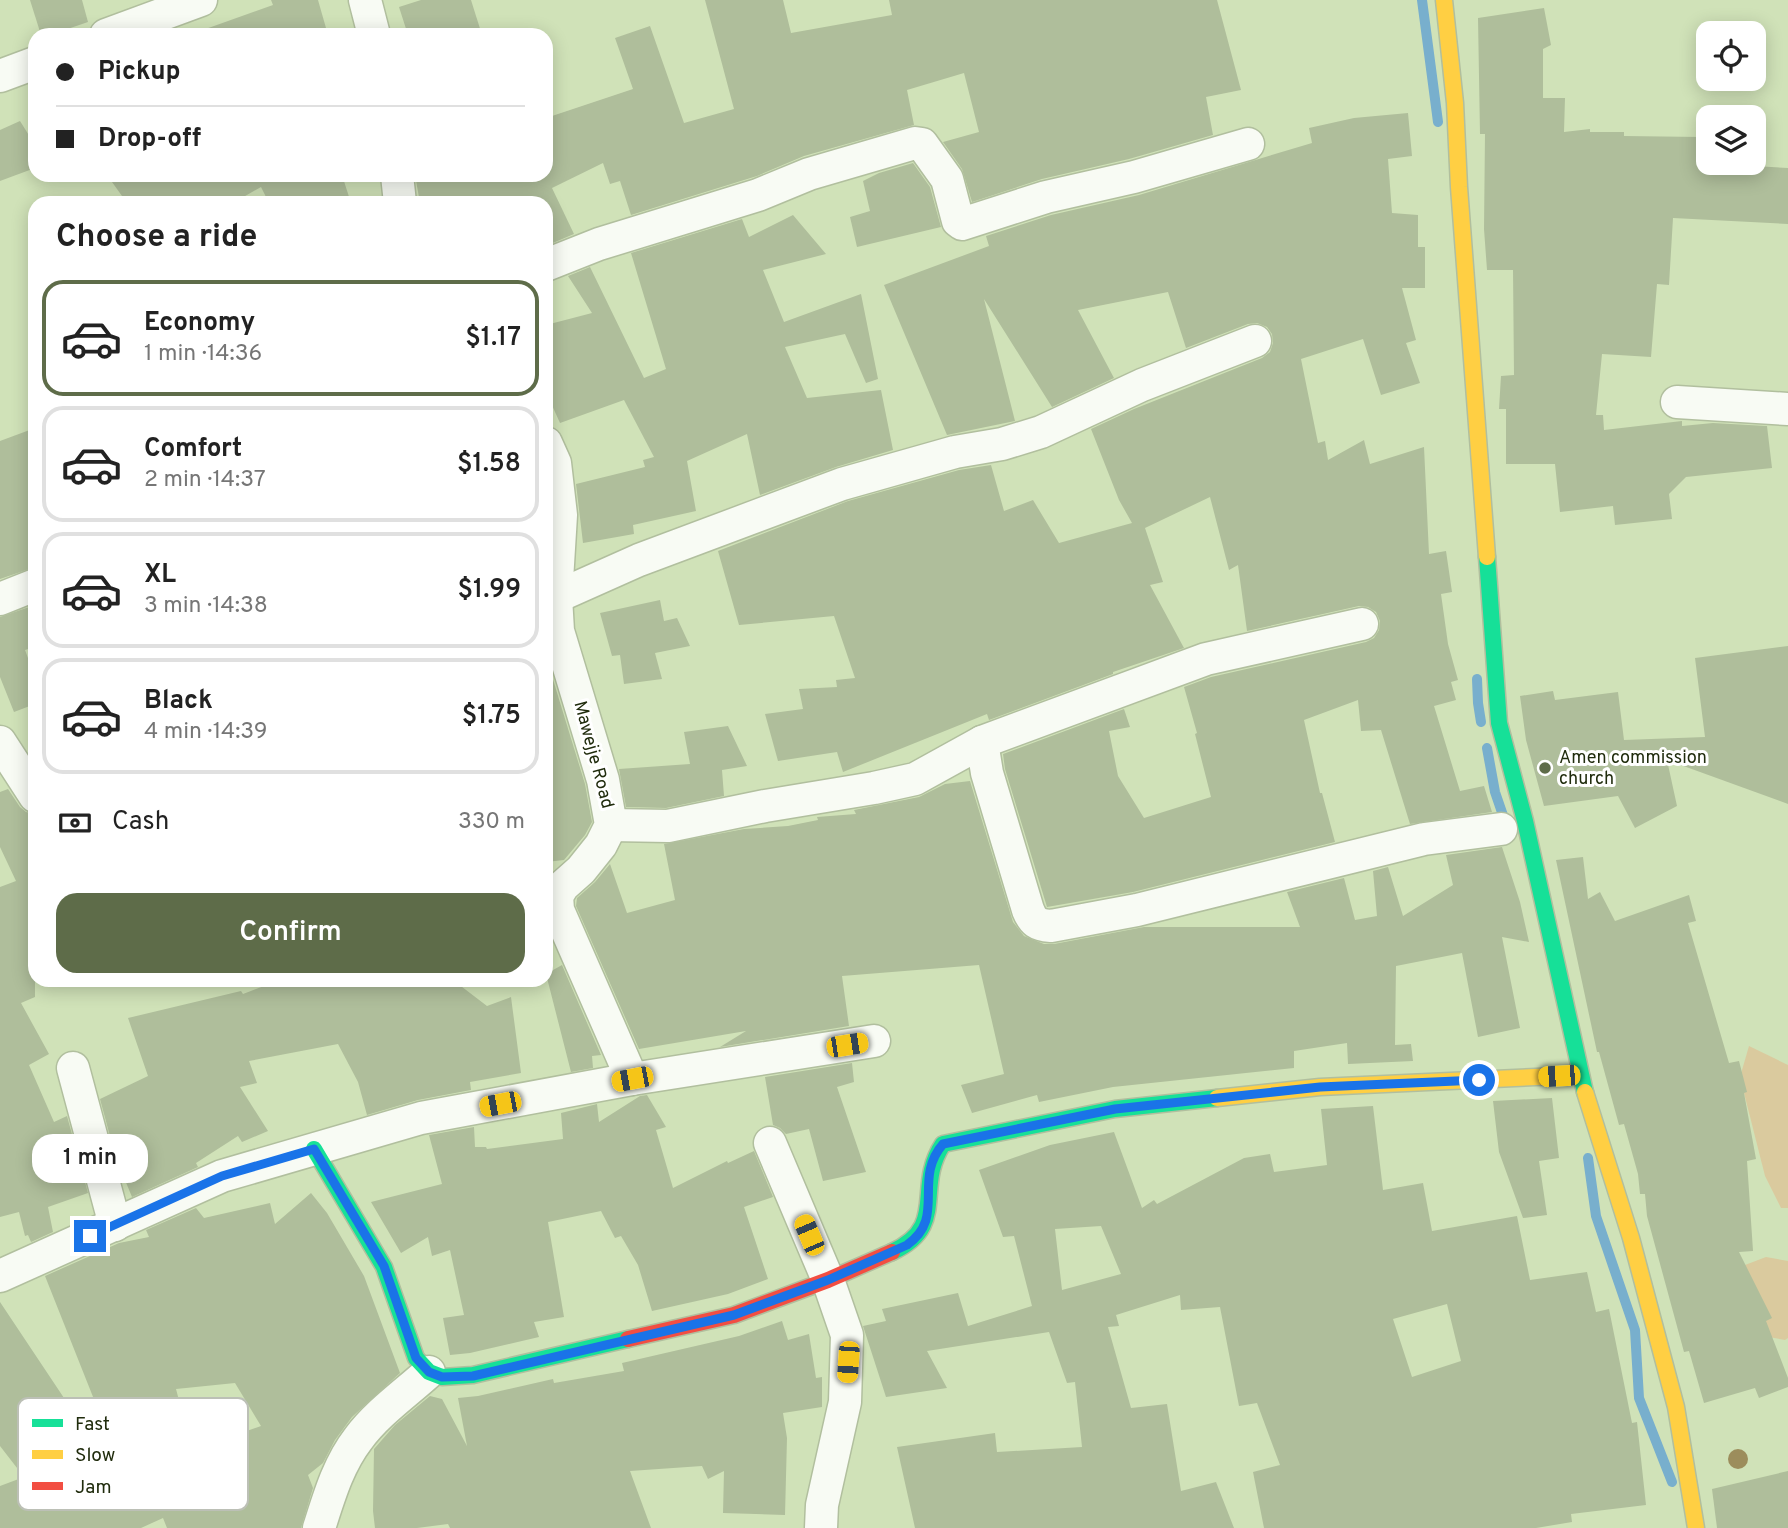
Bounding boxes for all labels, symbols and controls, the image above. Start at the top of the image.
map controls [1696,21,1766,175]
button: locate [1696,21,1766,91]
text: Pickup [98,56,181,89]
button: layers [1696,105,1766,175]
text: Drop-off [98,123,201,156]
text: Choose a ride [56,218,257,258]
icon: car [60,307,123,370]
text: Economy [144,307,255,340]
text: $1.17 [465,322,521,355]
text: 1 min · 14:36 [144,340,262,369]
icon: car [60,433,123,496]
text: Comfort [144,433,242,466]
text: $1.58 [457,448,521,481]
text: 2 min · 14:37 [144,466,266,495]
icon: car [60,559,123,622]
text: XL [144,559,176,592]
text: $1.99 [457,574,521,607]
text: 3 min · 14:38 [144,592,268,621]
icon: car [60,685,123,748]
text: Black [144,685,213,718]
street label: Mawejje Road [568,699,618,811]
text: $1.75 [462,700,521,733]
text: 4 min · 14:39 [144,718,267,747]
place label: Amen commission church [1559,747,1707,791]
marker: Amen commission church [1537,760,1553,776]
icon: cash [56,804,94,842]
text: Cash [112,806,169,839]
text: 330 m [458,808,525,837]
button: Confirm [56,893,525,973]
car [825,1031,870,1059]
route start [1463,1064,1495,1096]
car [1538,1064,1581,1088]
car [610,1065,655,1093]
car [478,1090,523,1118]
callout: 1 min [32,1134,148,1184]
text: 1 min [63,1144,117,1173]
car [792,1212,827,1258]
route end [74,1220,106,1252]
car [837,1340,860,1384]
legend [18,1398,248,1510]
text: Fast [75,1413,110,1437]
text: Slow [75,1444,115,1468]
text: Jam [75,1476,112,1500]

